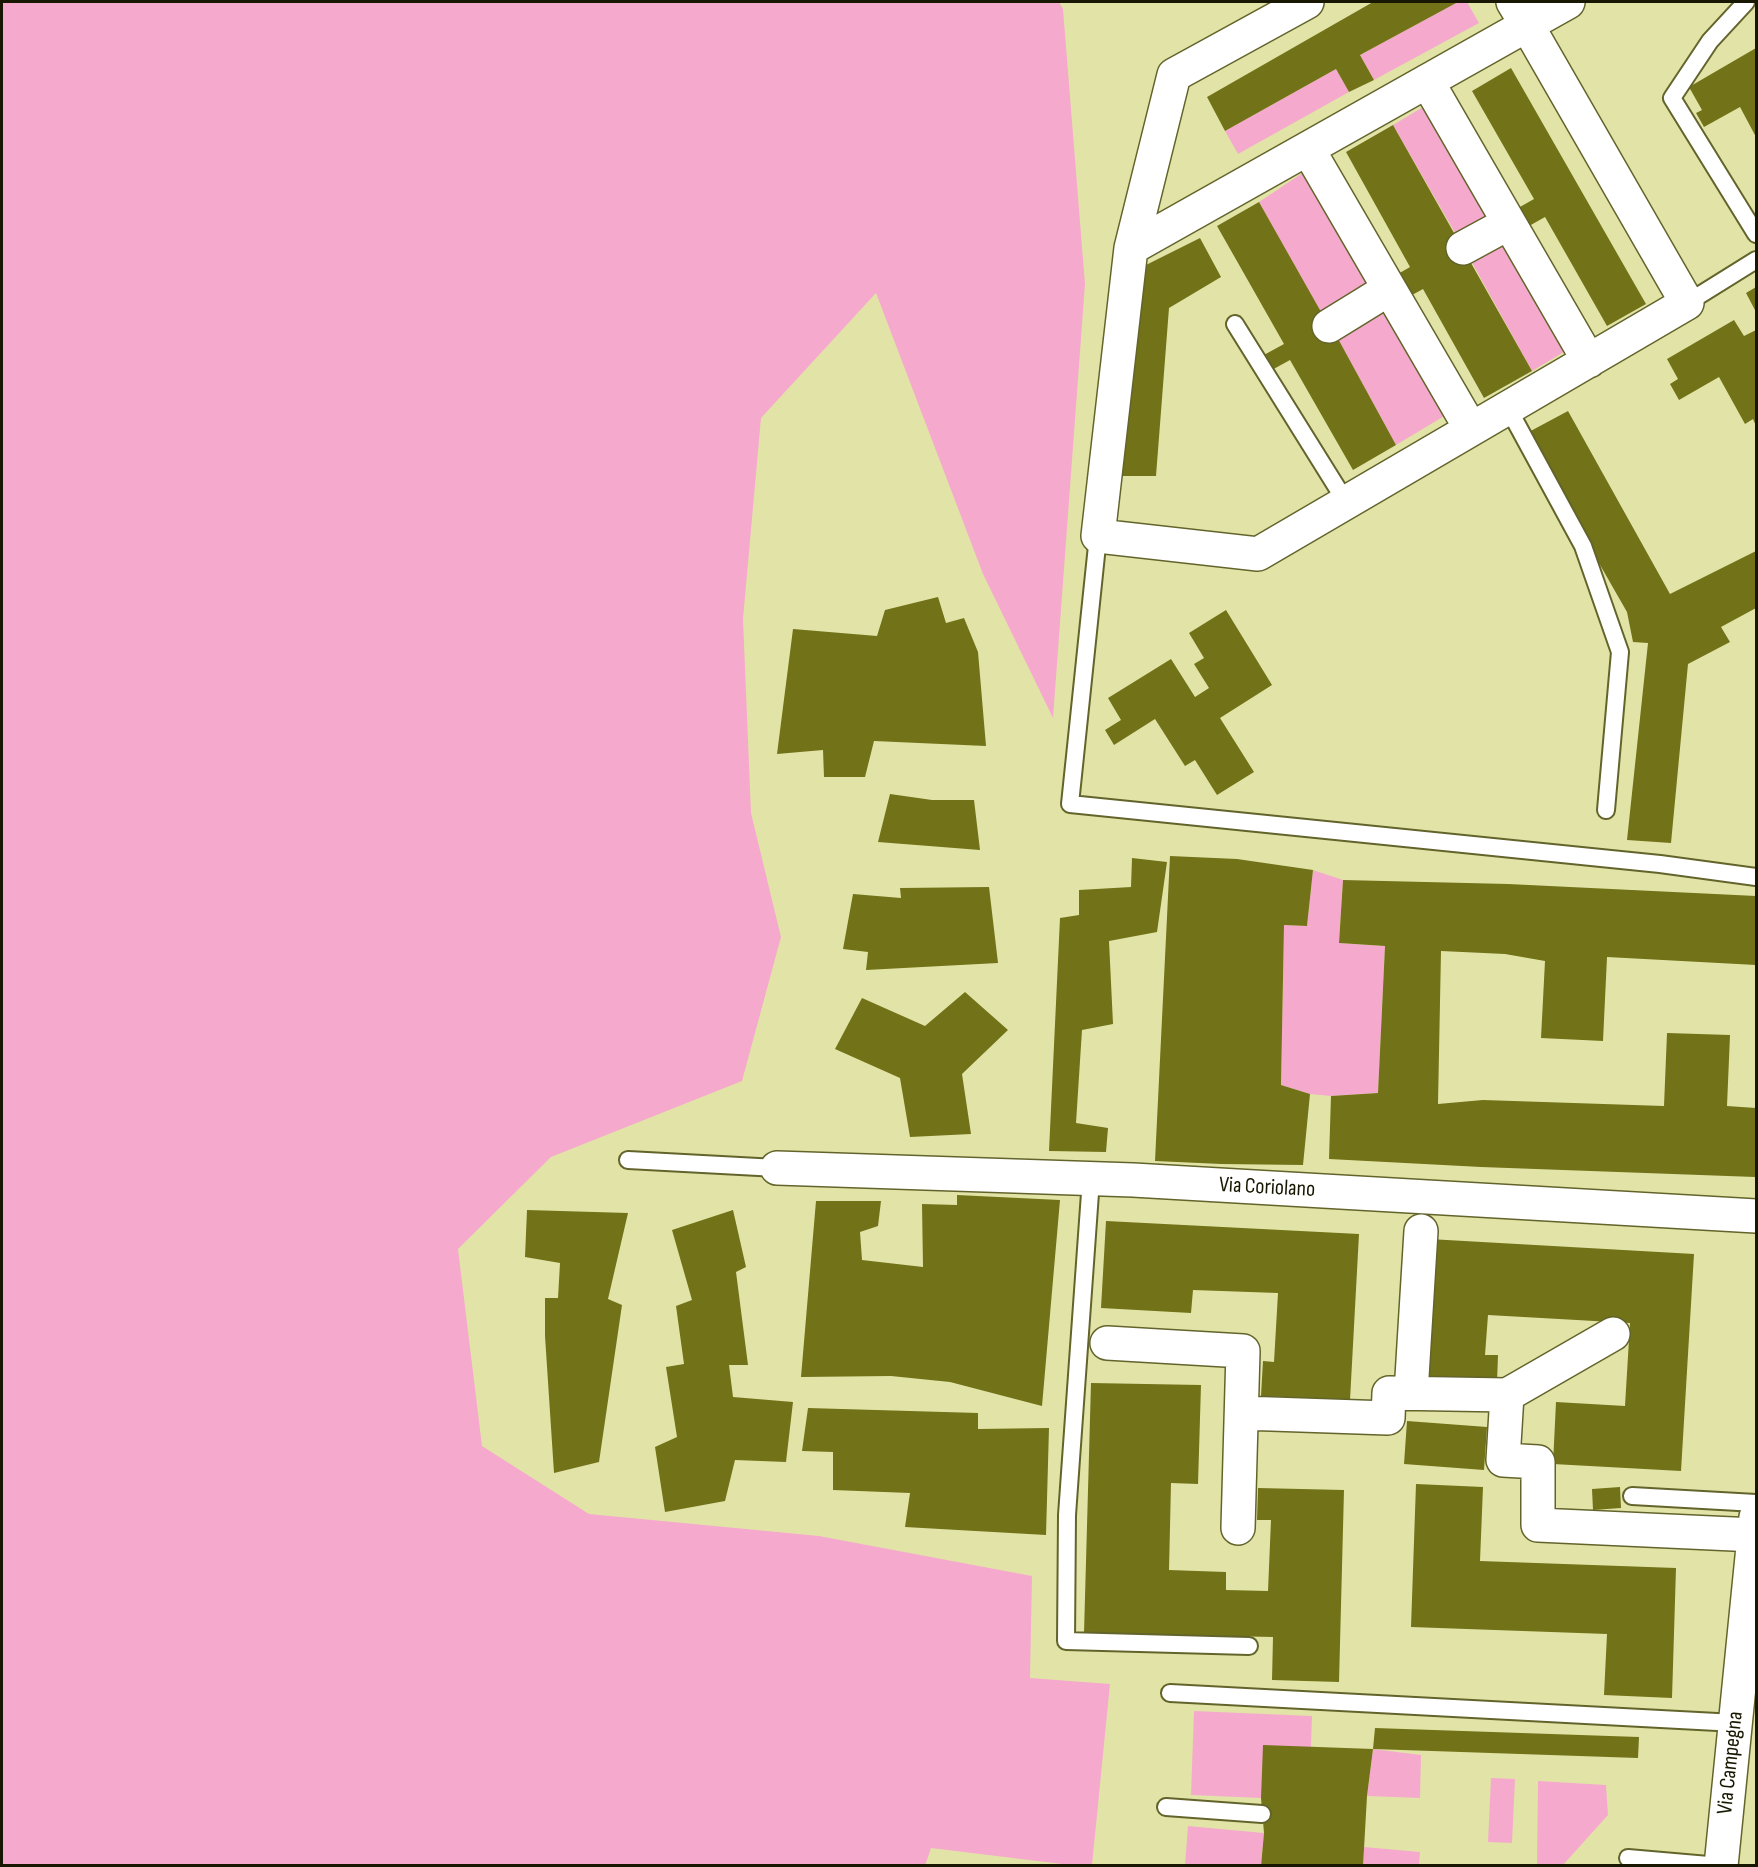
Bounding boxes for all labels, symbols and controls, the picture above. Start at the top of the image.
street label: Via Coriolano [1218,1172,1316,1204]
street label: Via Campegna [1712,1710,1750,1816]

